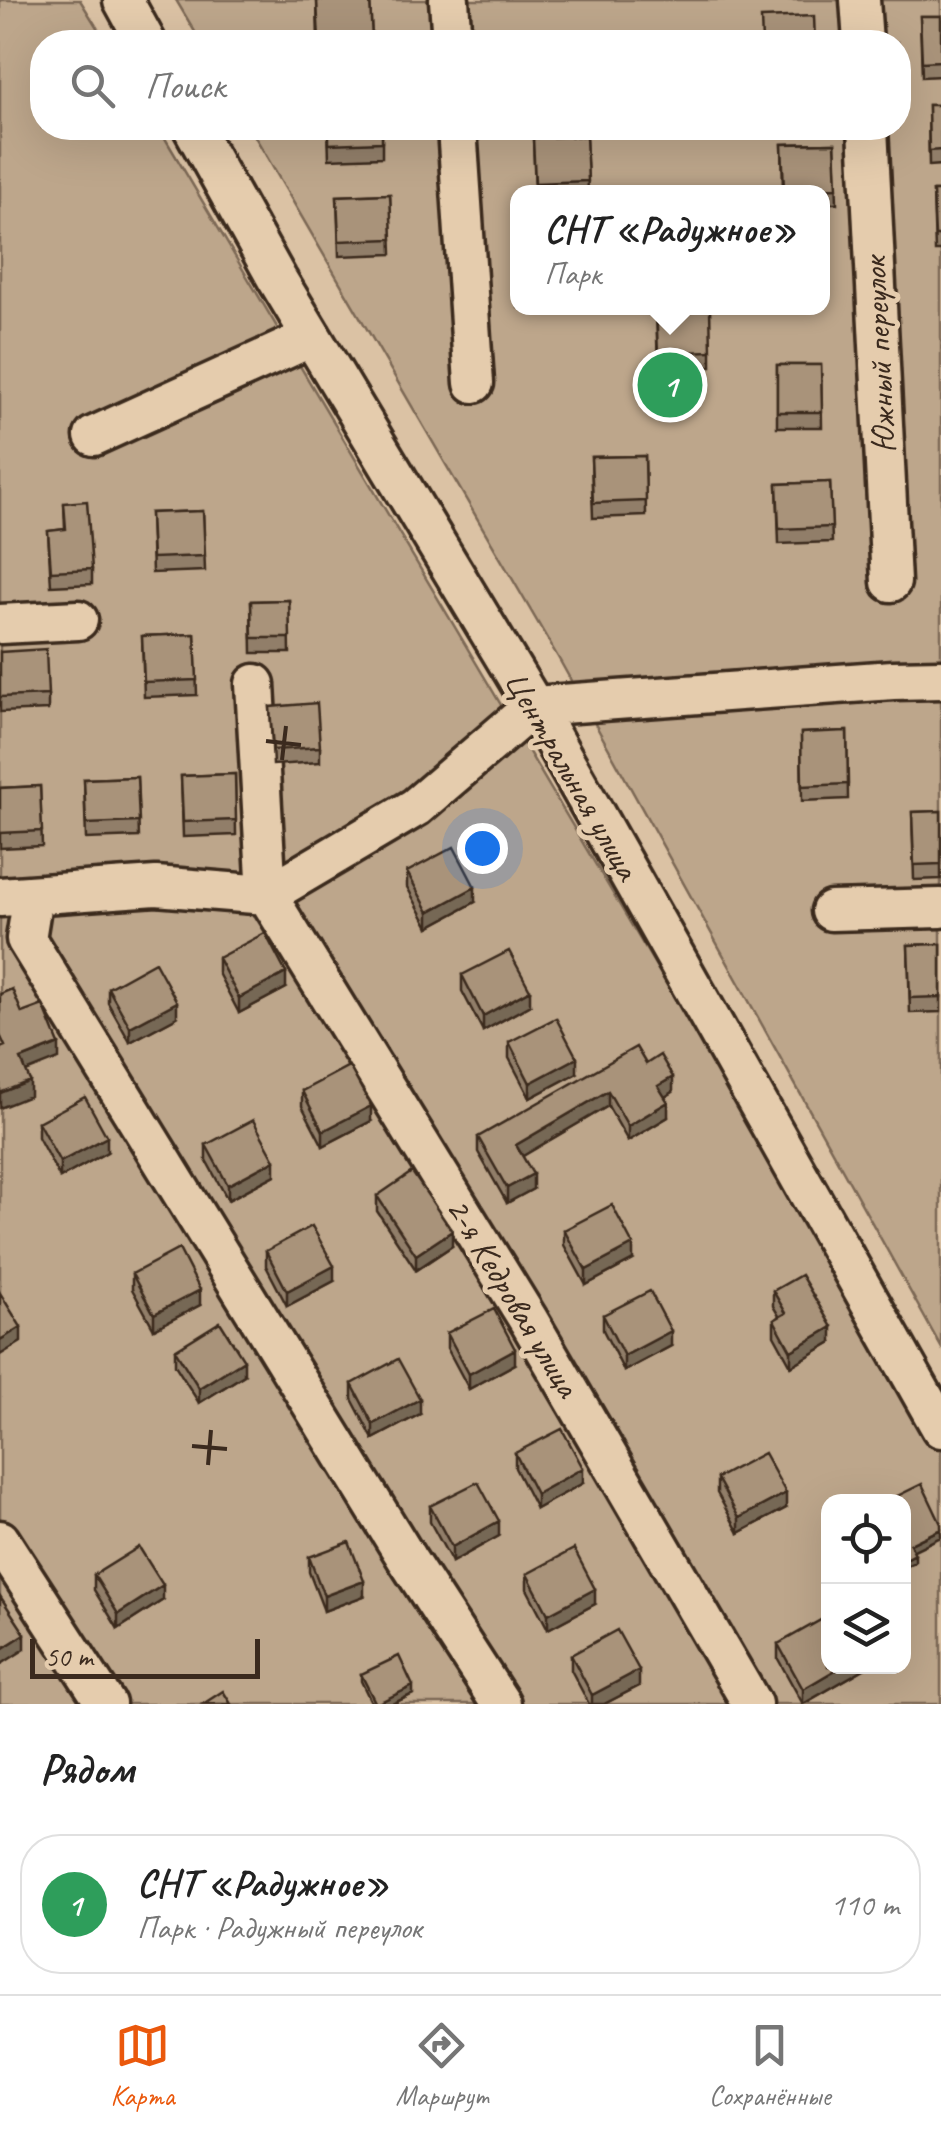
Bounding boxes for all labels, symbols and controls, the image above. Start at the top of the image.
search box [30,30,911,140]
icon: search [65,58,120,113]
text: Поиск [145,62,225,109]
popup [510,185,830,315]
text: СНТ «Радужное» [544,206,796,253]
text: Парк [544,253,601,294]
street label: Южный переулок [851,253,907,454]
pin: 1 [638,348,702,422]
street label: Центральная улица [494,662,651,890]
your location [457,823,508,874]
street label: 2-я Кедровая улица [436,1189,591,1407]
map controls [821,1494,911,1674]
button: locate [821,1494,911,1584]
button: layers [821,1584,911,1674]
scale bar [30,1634,260,1678]
text: 50 m [45,1639,93,1674]
text: Рядом [40,1743,134,1796]
text: СНТ «Радужное» [137,1860,389,1907]
text: 1 [67,1884,82,1925]
text: 110 m [830,1884,899,1925]
text: Парк · Радужный переулок [137,1907,422,1948]
tab: Карта [111,2018,175,2113]
tab: Маршрут [396,2018,488,2113]
tab: Сохранённые [709,2018,831,2113]

